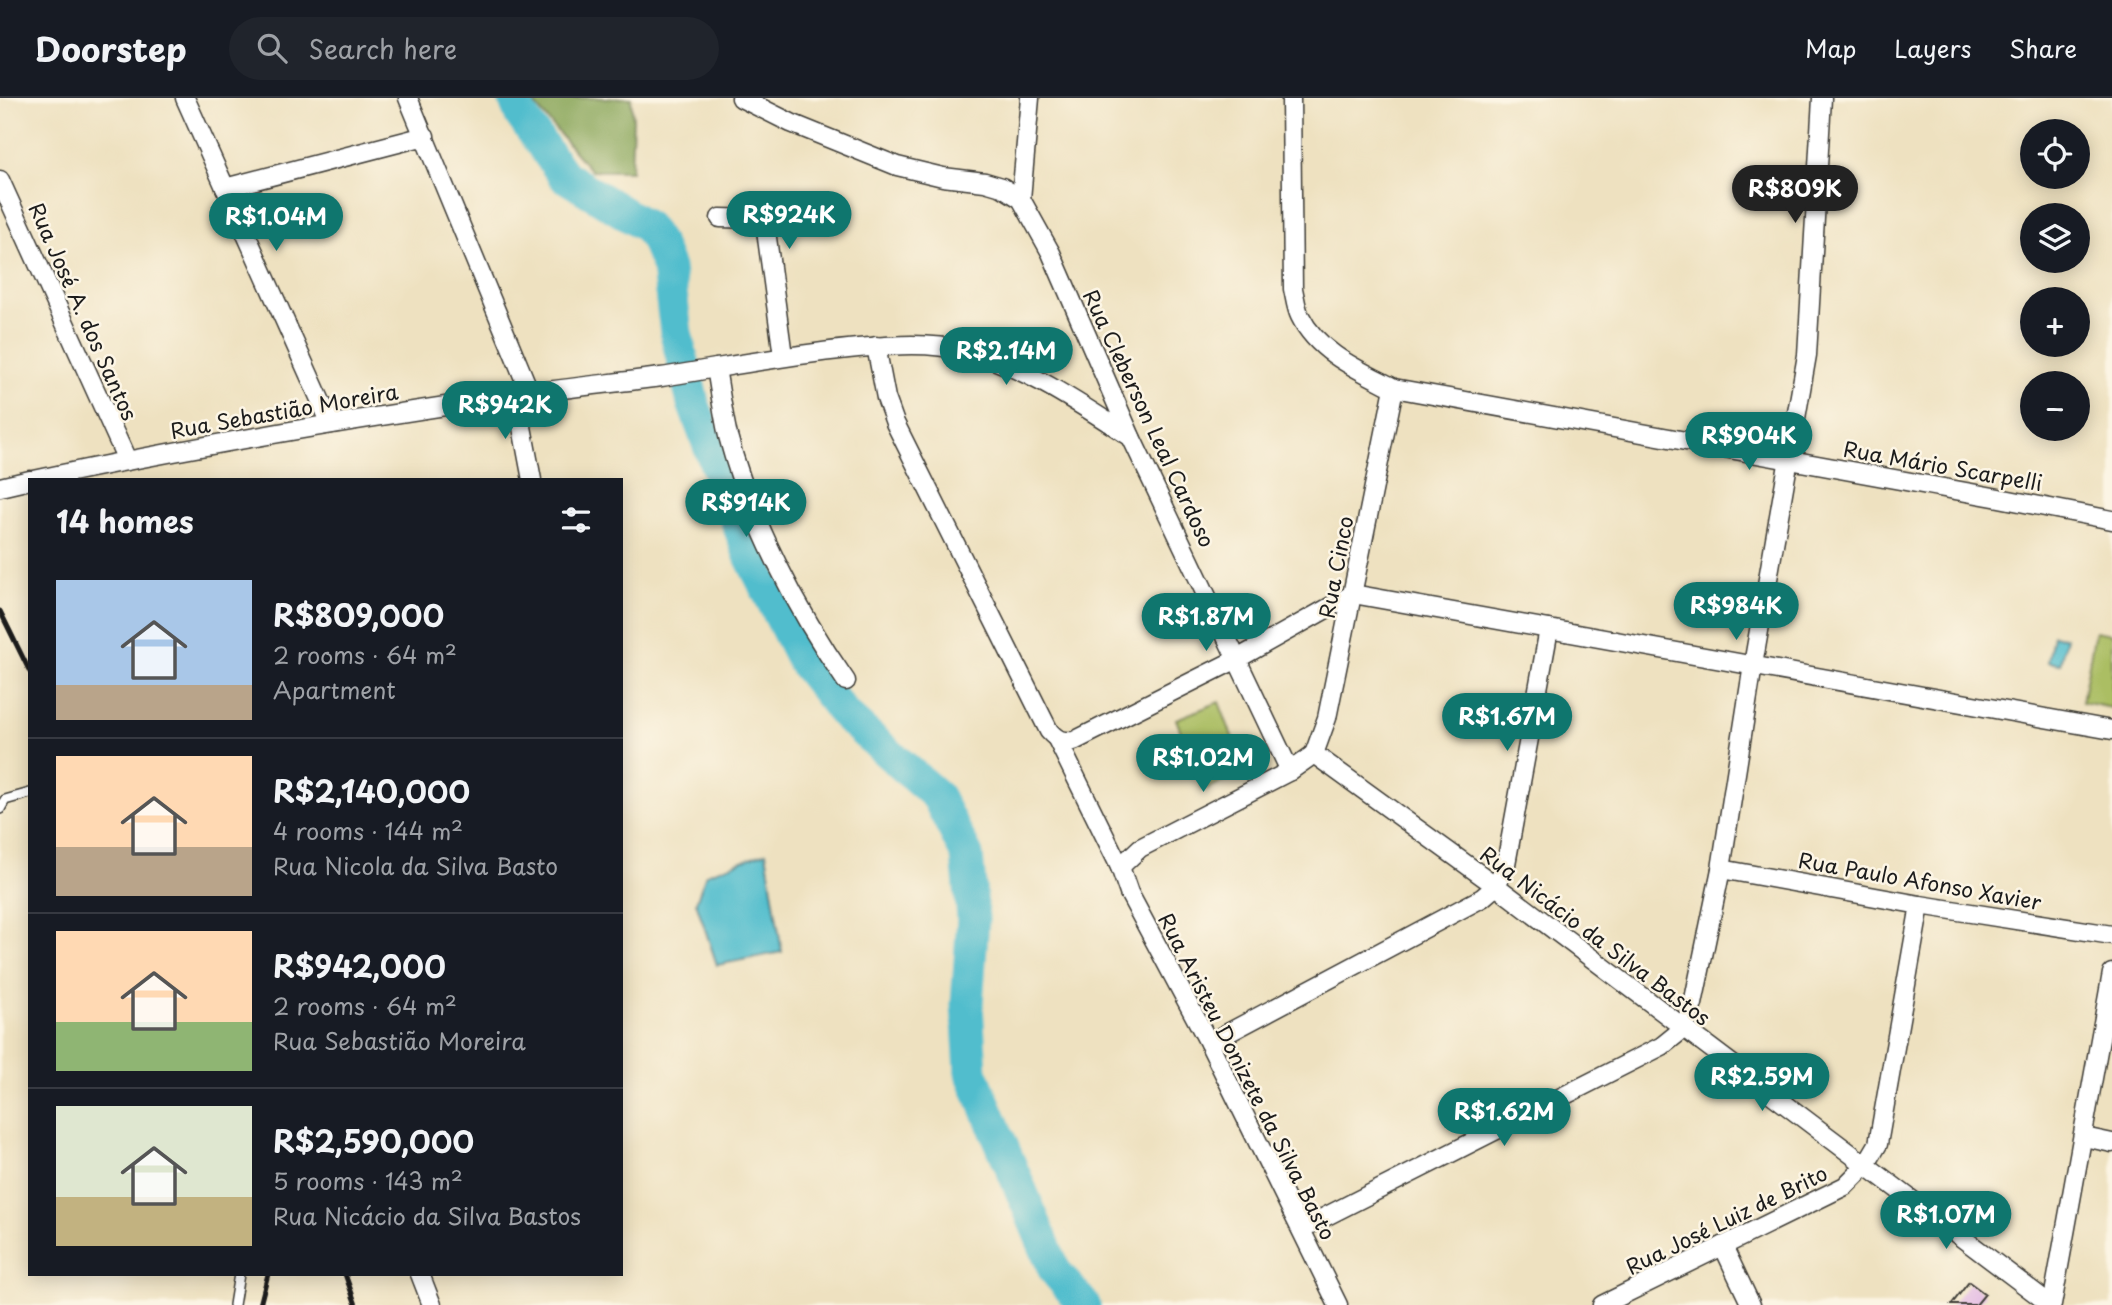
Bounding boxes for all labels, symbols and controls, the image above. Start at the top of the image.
search box [229,17,719,80]
text: Doorstep [35,23,187,73]
icon: search [253,29,291,67]
text: Search here [309,29,457,68]
text: Map [1805,30,1856,66]
text: Layers [1894,30,1971,66]
text: Share [2009,30,2077,66]
map controls [2020,119,2090,441]
button: locate [2020,119,2090,189]
pin: R$809K [1738,166,1852,225]
text: R$809K [1748,170,1842,205]
pin: R$924K [732,192,846,251]
pin: R$1.04M [211,194,341,253]
text: R$924K [742,196,836,231]
street label: Rua José A. dos Santos [22,197,146,425]
text: R$1.04M [225,198,327,233]
button: layers [2020,203,2090,273]
street label: Rua Cleberson Leal Cardoso [1076,284,1224,552]
button: + [2020,287,2090,357]
pin: R$2.14M [941,328,1071,387]
text: R$2.14M [956,332,1056,367]
button: − [2020,371,2090,441]
street label: Rua Sebastião Moreira [168,374,401,446]
pin: R$942K [448,382,562,441]
text: R$942K [458,386,552,421]
pin: R$904K [1692,412,1806,472]
text: R$904K [1701,417,1797,452]
street label: Rua Mário Scarpelli [1841,432,2045,498]
pin: R$914K [689,480,803,539]
text: R$914K [701,484,791,519]
text: 14 homes [56,498,194,543]
icon: filters [557,501,595,539]
street label: Rua Cinco [1309,513,1361,621]
pin: R$984K [1679,582,1793,642]
text: R$984K [1690,587,1782,622]
text: R$809,000 [273,592,444,637]
pin: R$1.87M [1141,594,1271,653]
text: R$1.87M [1158,598,1254,633]
icon: home [112,608,196,692]
text: 2 rooms · 64 m² [273,637,457,672]
text: Apartment [273,672,396,707]
pin: R$1.67M [1442,694,1572,753]
text: R$1.67M [1458,698,1556,733]
pin: R$1.02M [1138,734,1268,794]
text: R$1.02M [1152,739,1254,774]
text: R$2,140,000 [273,768,470,813]
icon: home [112,784,196,868]
text: 4 rooms · 144 m² [273,813,463,848]
street label: Rua Nicácio da Silva Bastos [1474,838,1718,1032]
street label: Rua Paulo Afonso Xavier [1796,843,2044,917]
text: Rua Nicola da Silva Basto [273,848,558,883]
street label: Rua Aristeu Donizete da Silva Basto [1151,907,1345,1245]
text: R$942,000 [273,943,446,988]
icon: home [112,959,196,1043]
text: 2 rooms · 64 m² [273,988,457,1023]
text: Rua Sebastião Moreira [273,1023,526,1058]
pin: R$2.59M [1697,1054,1827,1113]
text: R$2.59M [1710,1058,1814,1093]
pin: R$1.62M [1439,1088,1569,1148]
text: R$1.62M [1454,1093,1554,1128]
text: R$2,590,000 [273,1118,474,1163]
icon: home [112,1134,196,1218]
street label: Rua José Luiz de Brito [1620,1156,1832,1282]
text: 5 rooms · 143 m² [273,1163,463,1198]
pin: R$1.07M [1881,1192,2011,1251]
text: R$1.07M [1896,1196,1996,1231]
text: Rua Nicácio da Silva Bastos [273,1198,581,1233]

